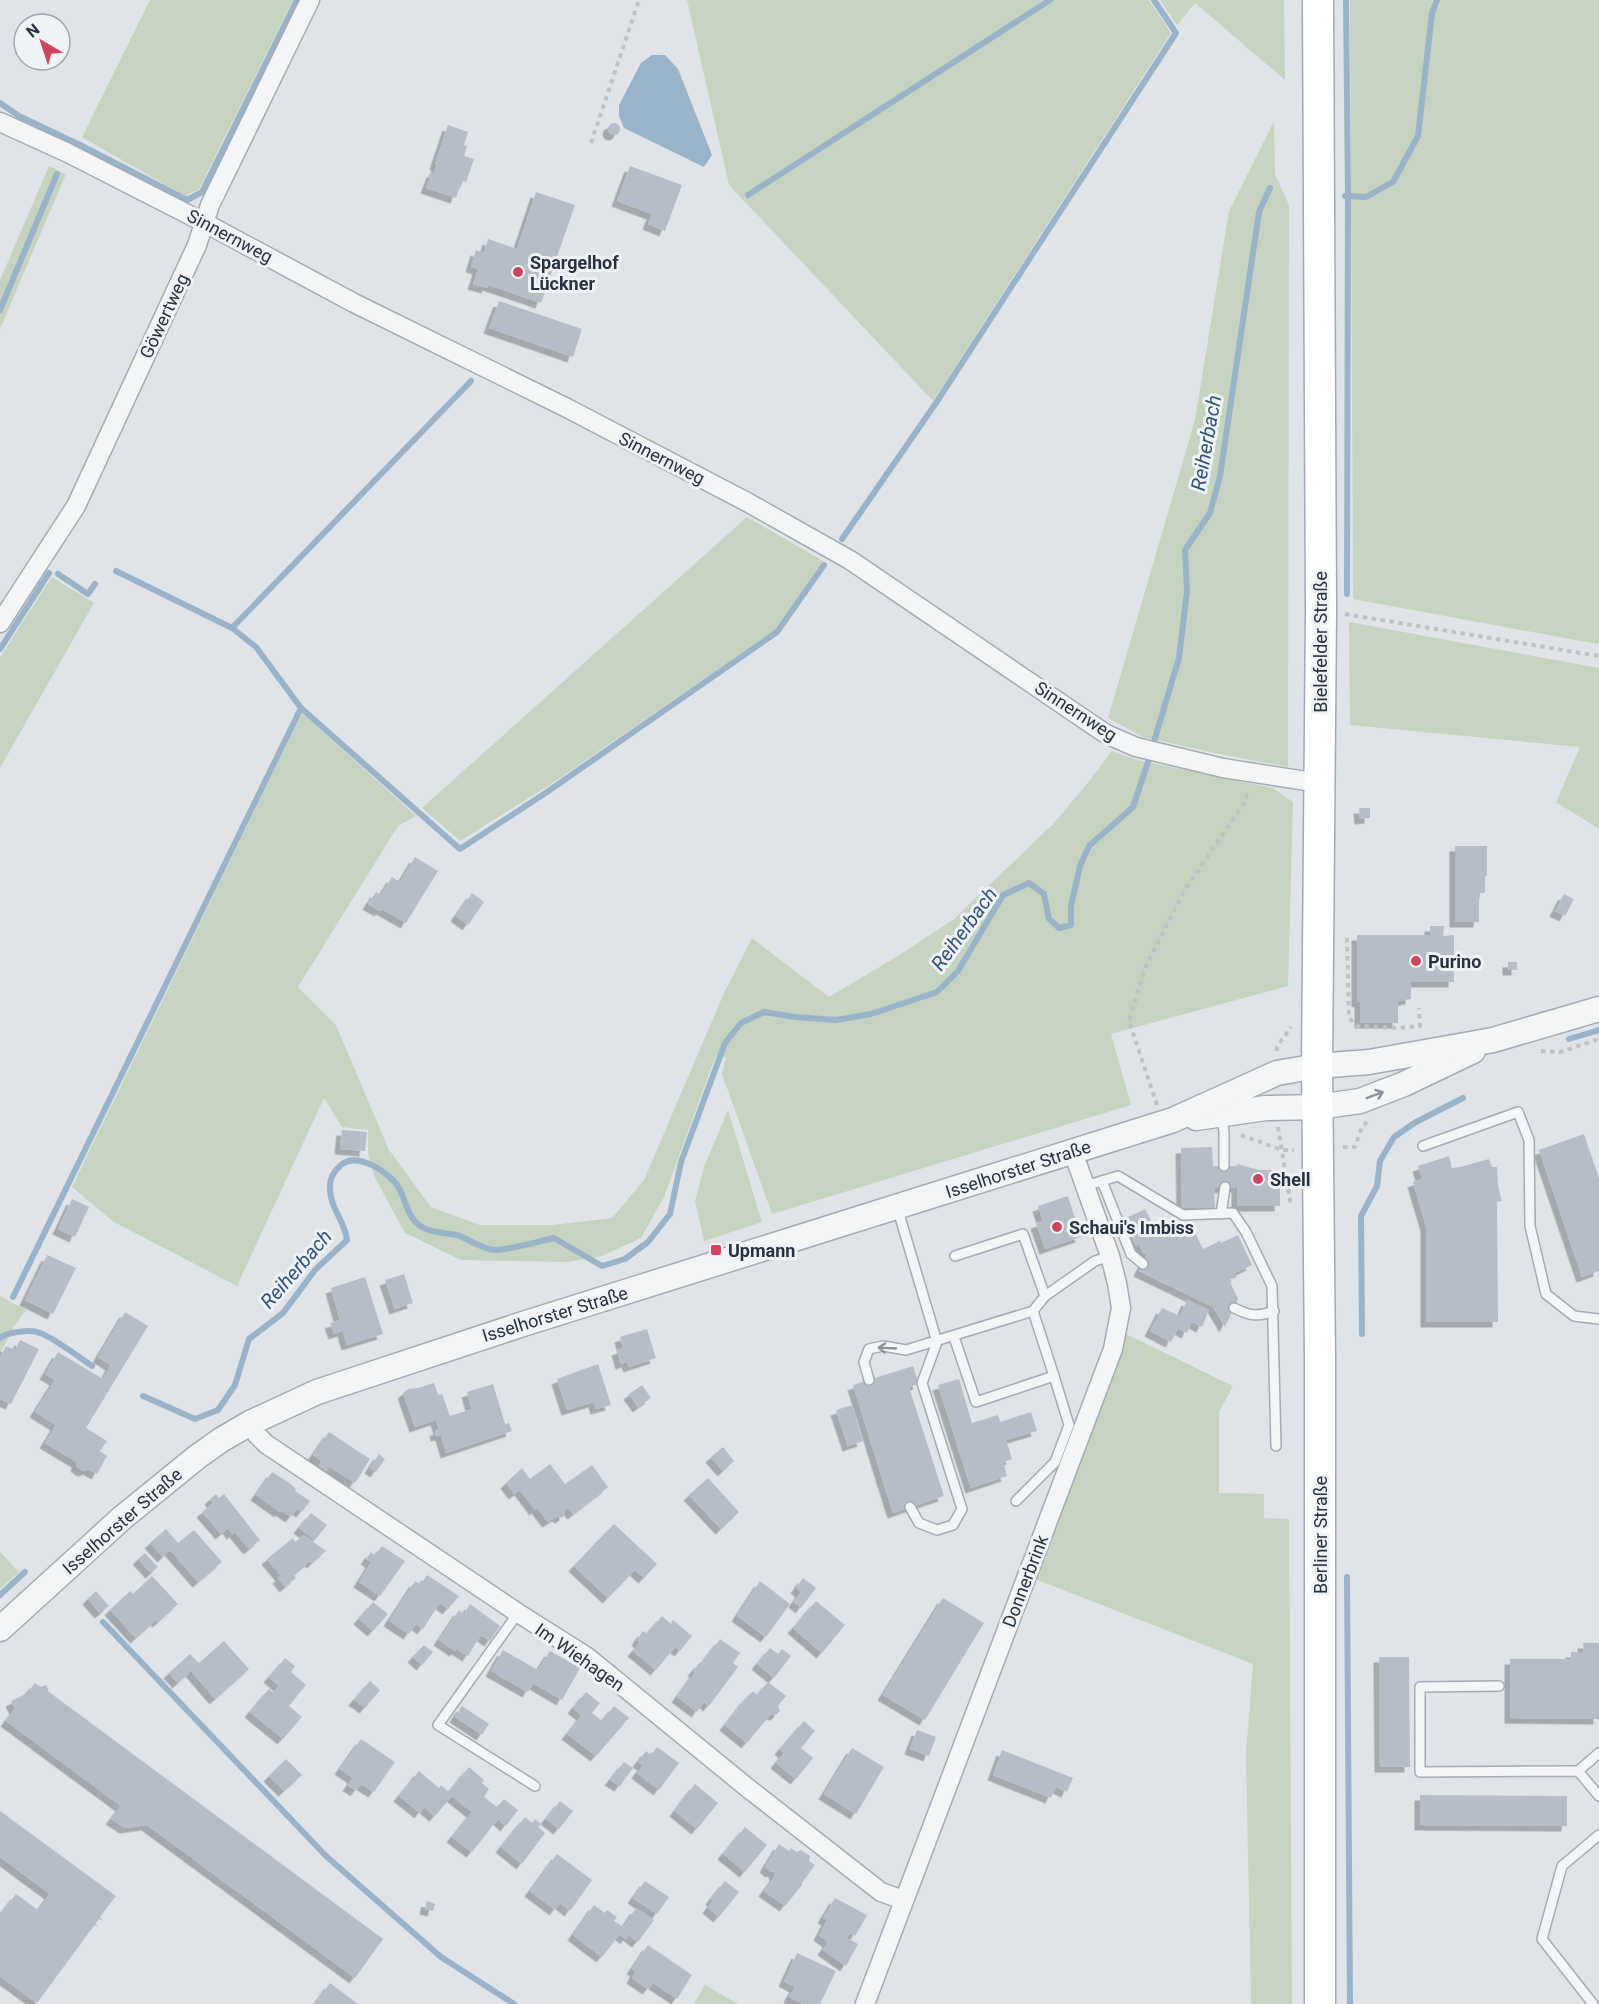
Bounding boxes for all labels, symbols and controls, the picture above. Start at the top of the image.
north arrow [12,12,72,72]
text: N [23,20,43,42]
street label: Sinnernweg [184,205,276,267]
place label: Spargelhof Lückner [530,252,619,294]
marker: Spargelhof Lückner [511,265,525,279]
street label: Göwertweg [135,270,193,362]
water label: Reiherbach [1186,393,1226,493]
street label: Sinnernweg [615,427,709,489]
street label: Bielefelder Straße [1310,571,1331,713]
street label: Sinnernweg [1031,677,1121,745]
water label: Reiherbach [926,883,1002,975]
place label: Purino [1428,951,1481,972]
marker: Purino [1409,954,1423,968]
one-way arrow [1365,1089,1383,1100]
street label: Isselhorster Straße [943,1136,1093,1202]
place label: Shell [1270,1169,1310,1190]
marker: Shell [1251,1172,1265,1186]
place label: Schaui's Imbiss [1069,1217,1194,1238]
marker: Schaui's Imbiss [1050,1220,1064,1234]
water label: Reiherbach [255,1225,337,1313]
place label: Upmann [728,1240,795,1261]
marker: Upmann [709,1243,723,1257]
street label: Isselhorster Straße [480,1282,630,1346]
one-way arrow [878,1342,898,1353]
street label: Isselhorster Straße [58,1463,186,1579]
street label: Berliner Straße [1310,1476,1331,1594]
street label: Donnerbrink [998,1531,1053,1630]
street label: Im Wiehagen [531,1618,629,1696]

